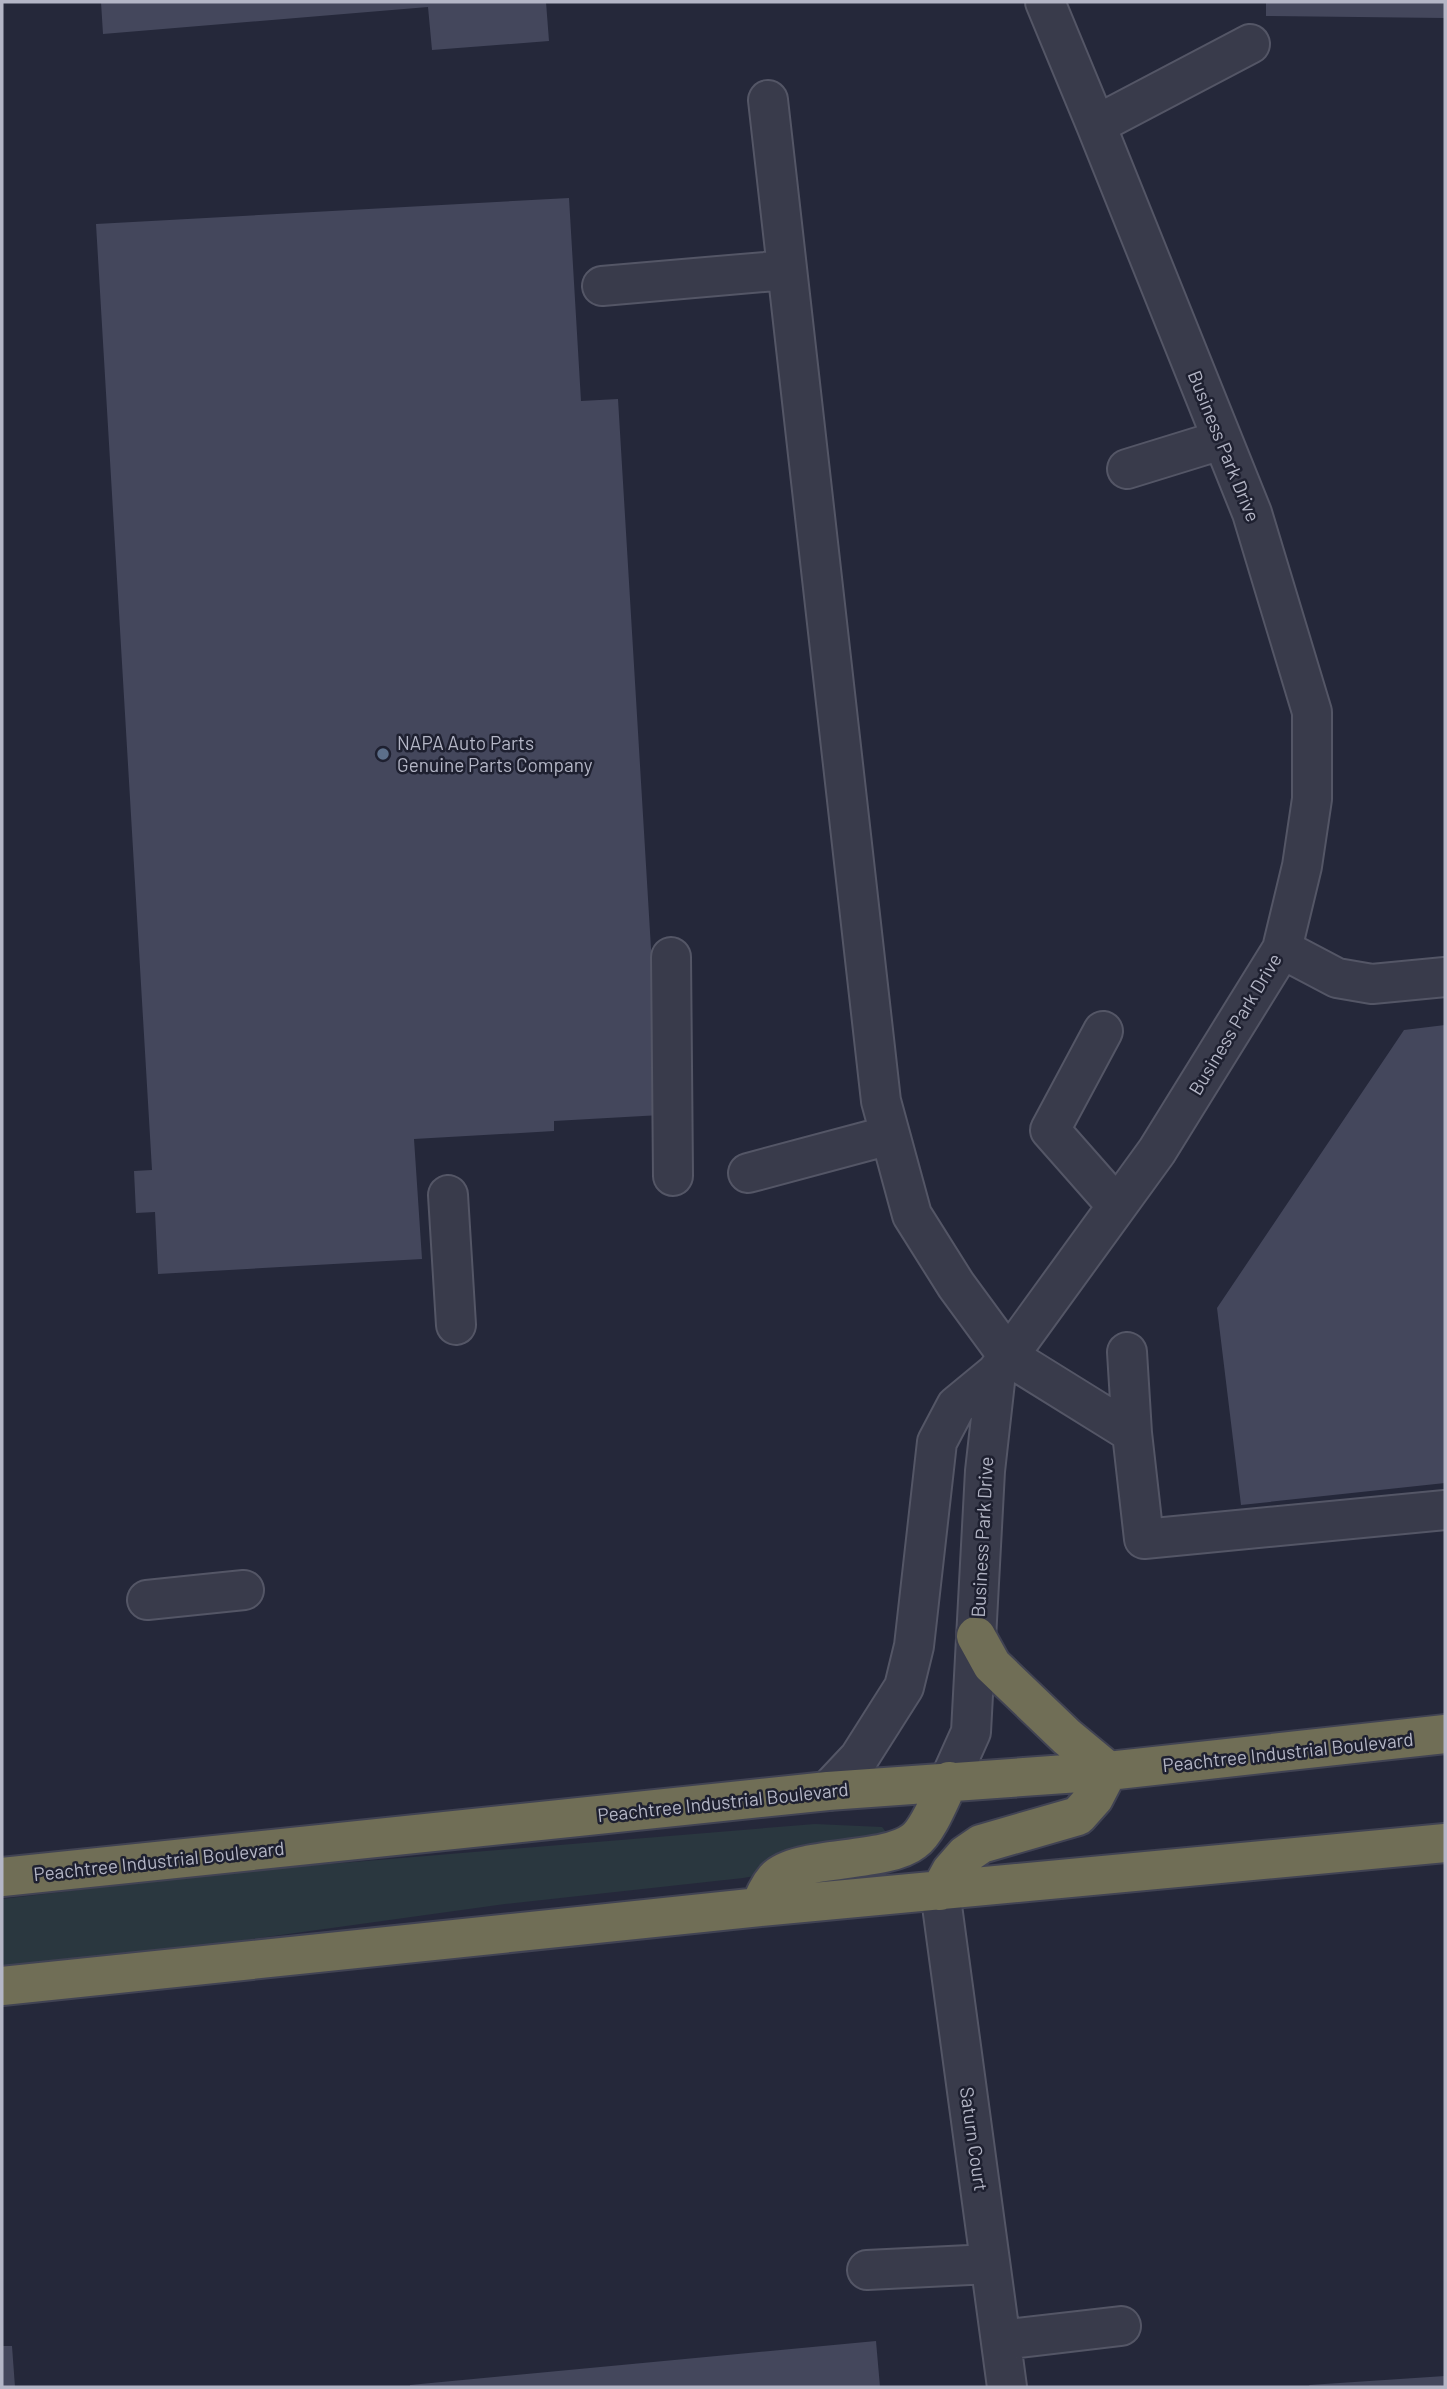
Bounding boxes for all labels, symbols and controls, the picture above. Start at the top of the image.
street label: Business Park Drive [1184,367,1265,525]
place label: NAPA Auto Parts Genuine Parts Company [397,731,593,776]
marker: NAPA Auto Parts Genuine Parts Company [375,746,391,762]
street label: Business Park Drive [1183,949,1286,1099]
street label: Business Park Drive [966,1456,997,1618]
street label: Peachtree Industrial Boulevard [1161,1727,1415,1776]
street label: Peachtree Industrial Boulevard [596,1777,850,1826]
street label: Peachtree Industrial Boulevard [32,1836,286,1885]
street label: Saturn Court [956,2085,993,2192]

